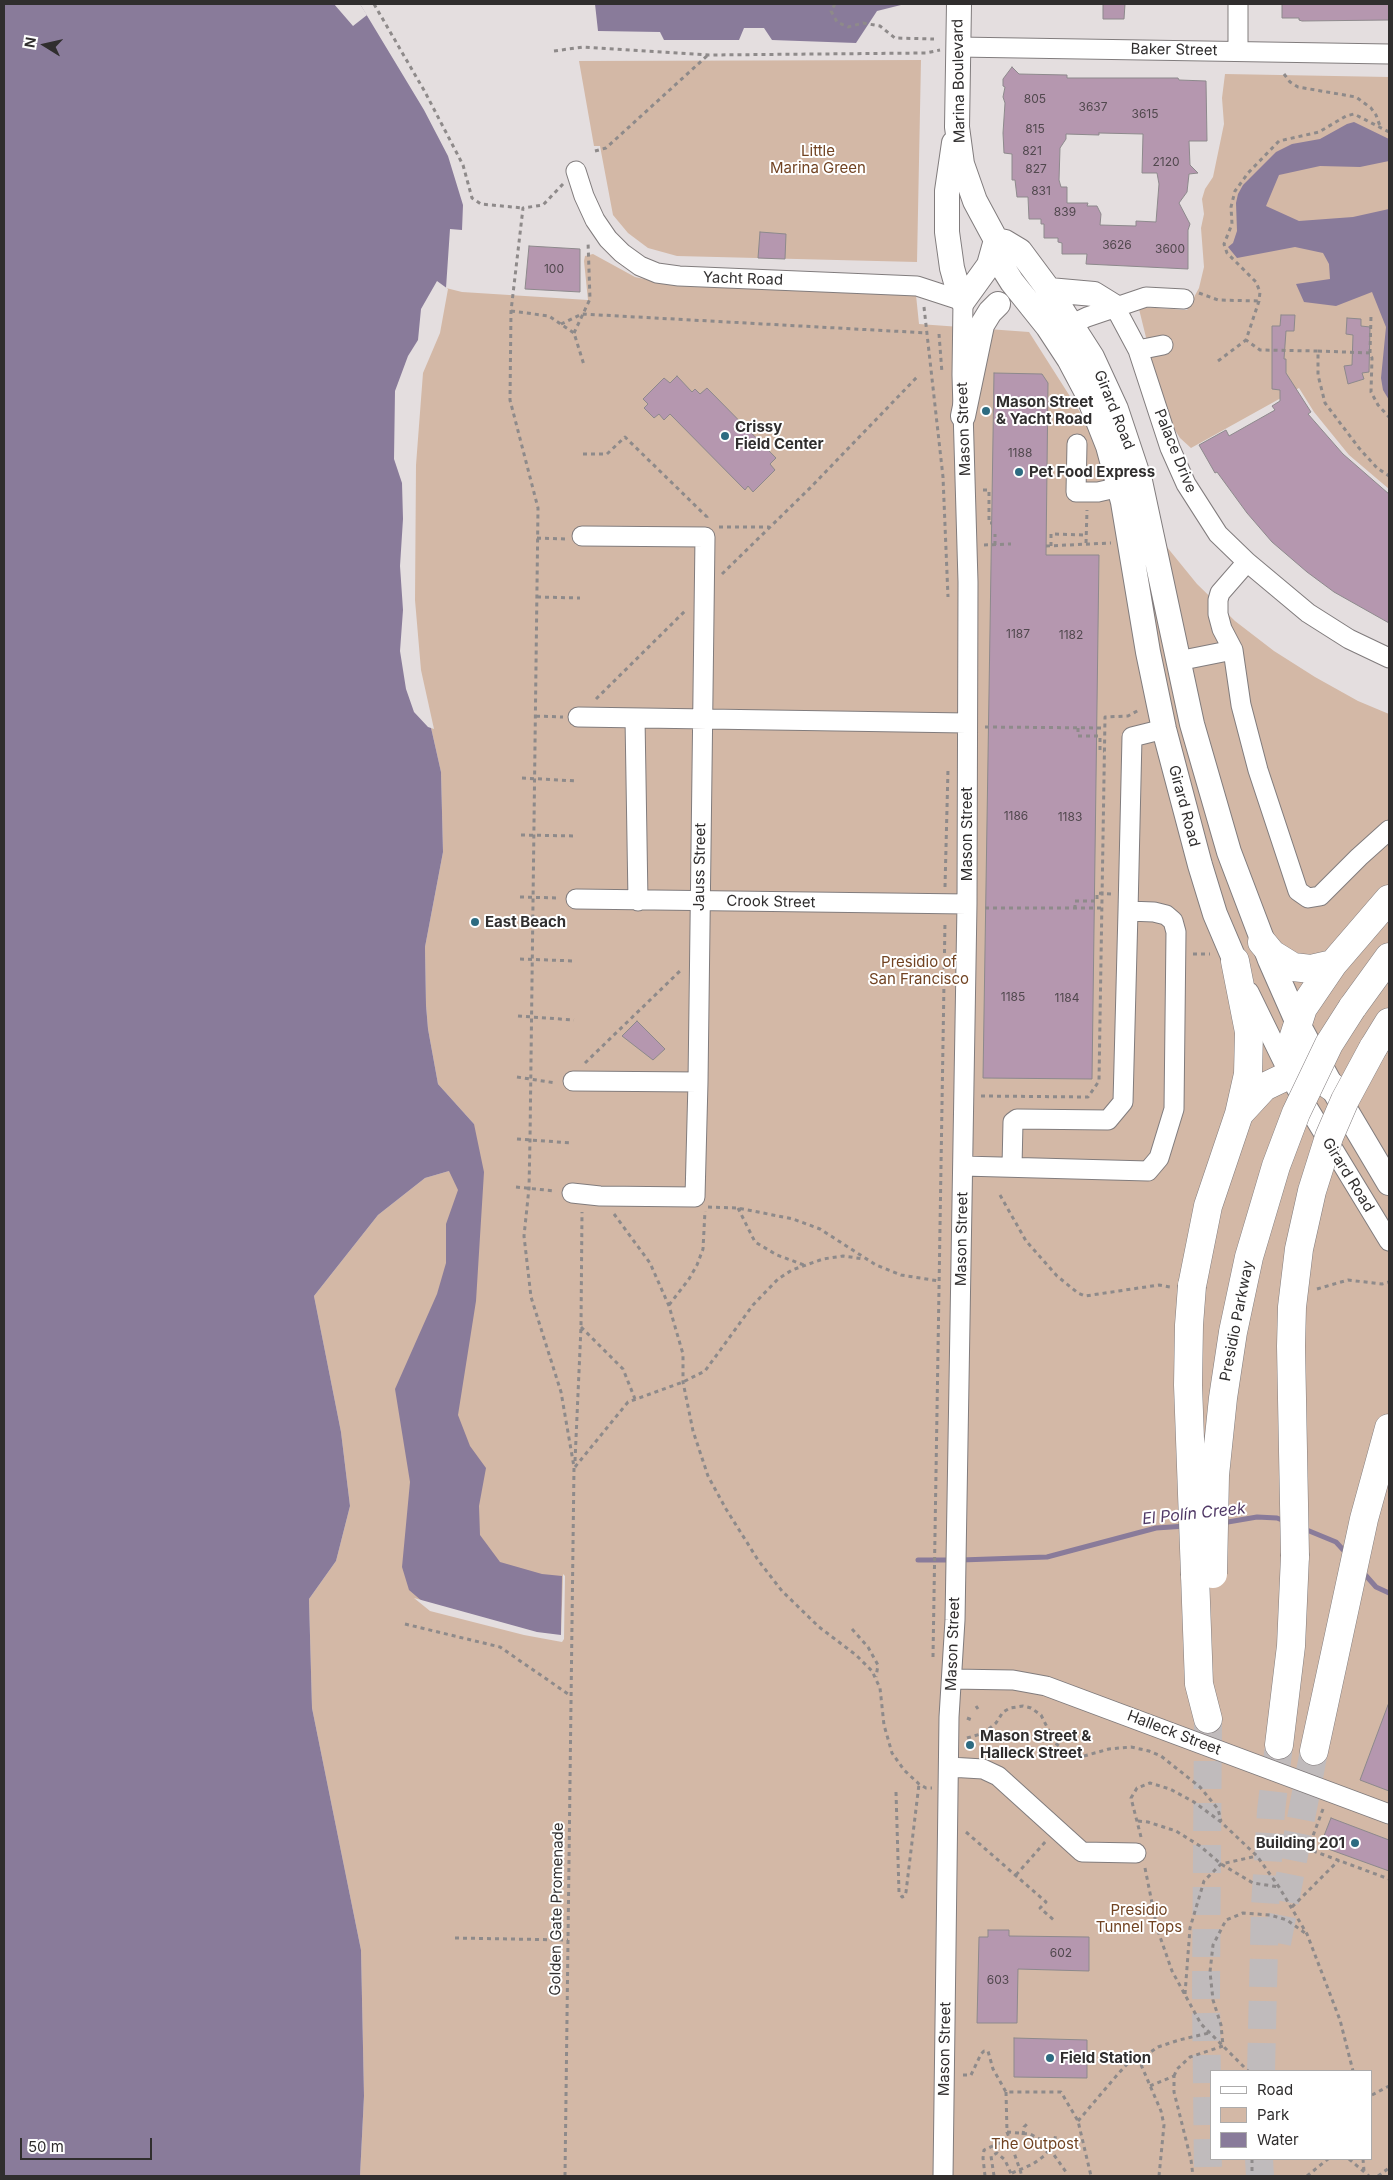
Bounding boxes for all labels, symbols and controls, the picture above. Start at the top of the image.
street label: Marina Boulevard [949,19,969,143]
north arrow [20,20,70,70]
text: N [20,36,39,49]
street label: Baker Street [1130,40,1218,60]
house number: 805 [1024,92,1046,106]
house number: 3637 [1078,100,1108,114]
house number: 3615 [1131,107,1159,121]
house number: 815 [1025,122,1045,136]
park label: Little Marina Green [770,142,866,177]
house number: 821 [1022,144,1042,158]
house number: 2120 [1152,155,1180,169]
house number: 827 [1025,162,1047,176]
house number: 831 [1031,184,1051,198]
house number: 839 [1054,205,1076,219]
house number: 3626 [1102,238,1132,252]
house number: 3600 [1155,242,1185,256]
house number: 100 [544,262,564,276]
street label: Yacht Road [703,269,783,289]
street label: Girard Road [1090,368,1138,452]
street label: Mason Street [953,382,975,476]
place label: Mason Street & Yacht Road [996,393,1094,428]
marker: Mason Street & Yacht Road [980,405,992,417]
street label: Palace Drive [1150,406,1200,496]
place label: Crissy Field Center [735,418,824,453]
marker: Crissy Field Center [719,430,731,442]
house number: 1188 [1008,446,1032,460]
place label: Pet Food Express [1029,463,1155,481]
marker: Pet Food Express [1013,466,1025,478]
house number: 1187 [1006,627,1030,641]
house number: 1182 [1059,628,1083,642]
street label: Girard Road [1164,763,1204,849]
street label: Mason Street [958,787,976,881]
house number: 1186 [1004,809,1028,823]
house number: 1183 [1058,810,1082,824]
street label: Jauss Street [690,823,710,911]
street label: Crook Street [726,892,816,912]
place label: East Beach [485,913,566,931]
marker: East Beach [469,916,481,928]
park label: Presidio of San Francisco [869,953,969,988]
house number: 1185 [1001,990,1025,1004]
house number: 1184 [1055,991,1079,1005]
street label: Girard Road [1318,1135,1378,1215]
street label: Mason Street [952,1192,972,1286]
street label: Presidio Parkway [1216,1259,1258,1383]
water label: El Polín Creek [1141,1499,1247,1529]
street label: Mason Street [942,1597,964,1691]
street label: Halleck Street [1125,1707,1223,1759]
place label: Mason Street & Halleck Street [980,1727,1091,1762]
marker: Mason Street & Halleck Street [964,1739,976,1751]
street label: Golden Gate Promenade [546,1822,568,1996]
place label: Building 201 [1256,1834,1345,1852]
marker: Building 201 [1349,1837,1361,1849]
park label: Presidio Tunnel Tops [1096,1901,1182,1936]
house number: 602 [1050,1946,1072,1960]
house number: 603 [987,1973,1009,1987]
street label: Mason Street [935,2002,955,2096]
place label: Field Station [1060,2049,1151,2067]
marker: Field Station [1044,2052,1056,2064]
legend [1210,2070,1373,2160]
text: Road [1257,2080,1293,2099]
text: Park [1257,2105,1289,2124]
scale bar [22,2128,155,2160]
text: Water [1257,2130,1299,2149]
park label: The Outpost [991,2135,1079,2153]
text: 50 m [28,2137,64,2156]

